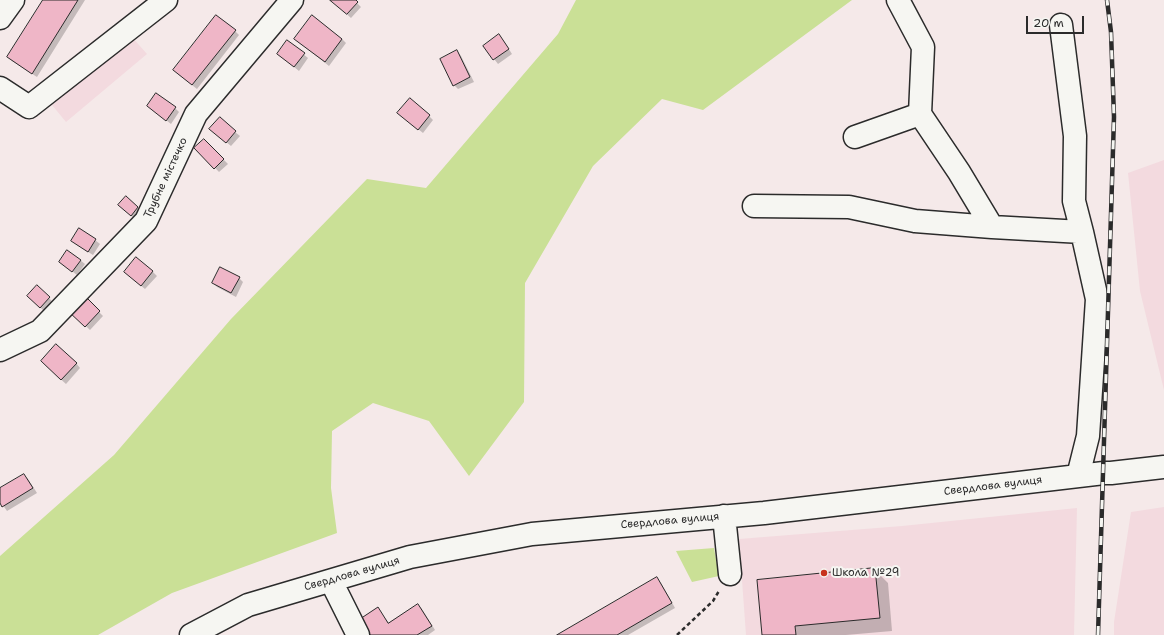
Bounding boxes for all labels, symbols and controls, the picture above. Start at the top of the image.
scale bar [1028,8,1086,34]
text: 20 m [1033,15,1064,31]
street label: Трубне містечко [142,136,190,220]
street label: Свердлова вулиця [943,473,1043,499]
street label: Свердлова вулиця [620,510,720,532]
street label: Свердлова вулиця [303,554,401,594]
place label: Школа №29 [832,566,899,580]
marker: Школа №29 [819,568,829,578]

